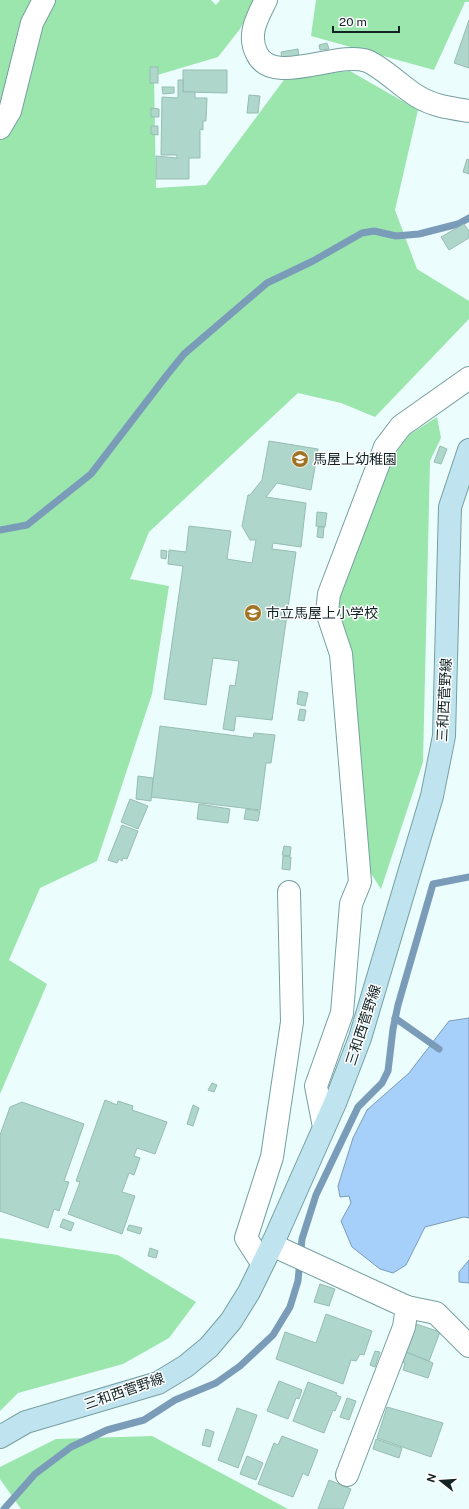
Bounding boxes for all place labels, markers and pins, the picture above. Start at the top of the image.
school or university icon: 馬屋上幼稚園 [290,449,310,469]
place label: 馬屋上幼稚園 [313,451,397,467]
school or university icon: 市立馬屋上小学校 [243,603,263,623]
place label: 市立馬屋上小学校 [266,605,378,621]

